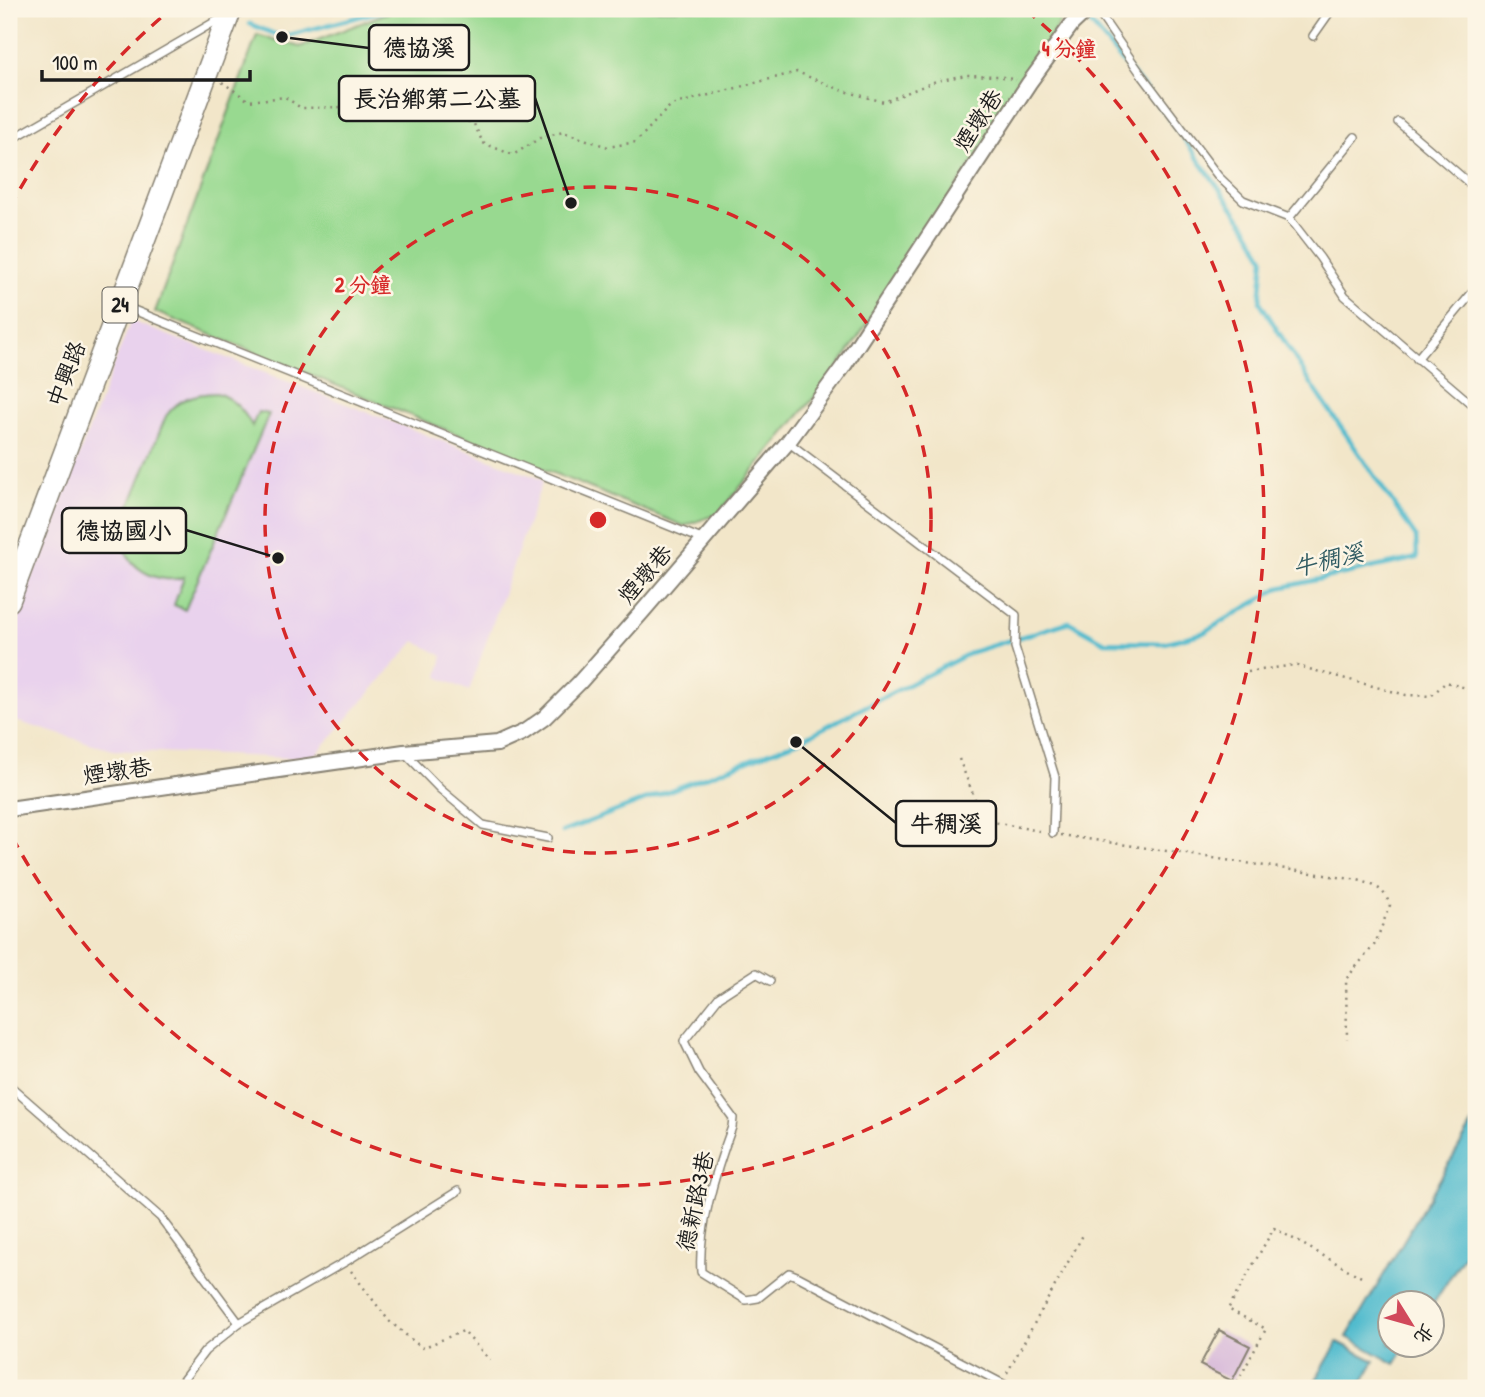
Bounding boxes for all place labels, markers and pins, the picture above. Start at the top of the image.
callout: 德協溪 [369,25,469,70]
callout: 長治鄉第二公墓 [339,76,535,121]
callout: 德協國小 [62,508,186,553]
centre of rings [586,508,610,532]
callout: 牛稠溪 [896,801,996,846]

